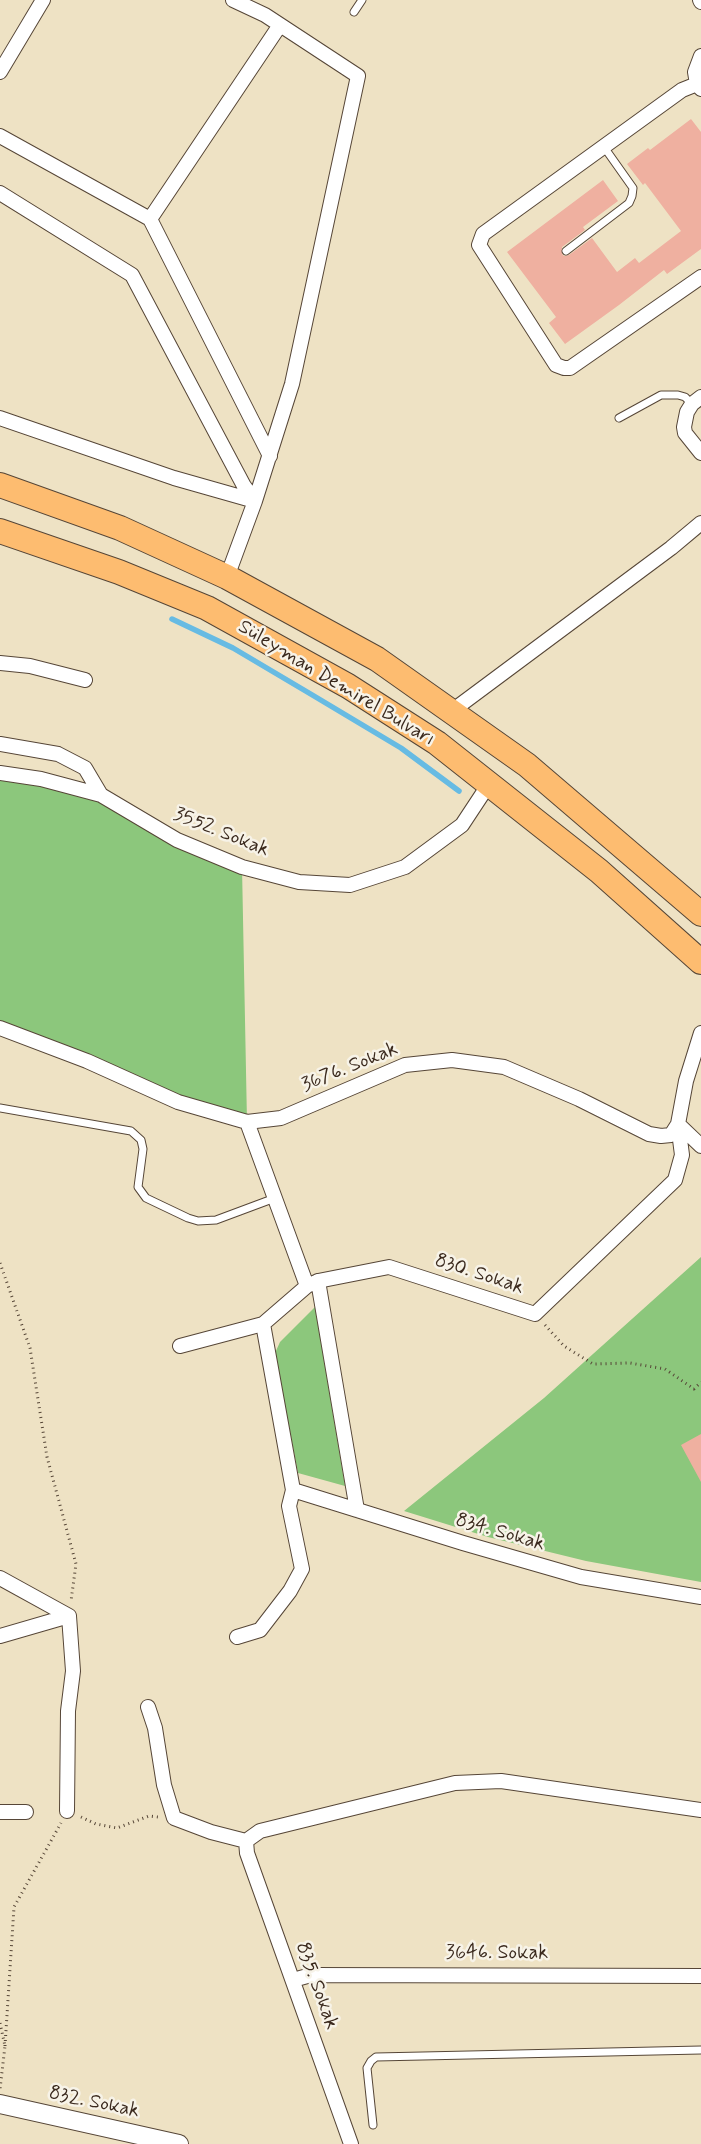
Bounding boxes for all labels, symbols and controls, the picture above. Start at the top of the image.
street label: Süleyman Demirel Bulvarı [233,616,439,752]
street label: 3552. Sokak [170,803,272,863]
street label: 3676. Sokak [298,1038,402,1098]
street label: 830. Sokak [432,1249,526,1301]
street label: 834. Sokak [453,1509,547,1557]
street label: 835. Sokak [289,1939,343,2033]
street label: 3646. Sokak [446,1942,548,1966]
street label: 832. Sokak [47,2082,141,2124]

